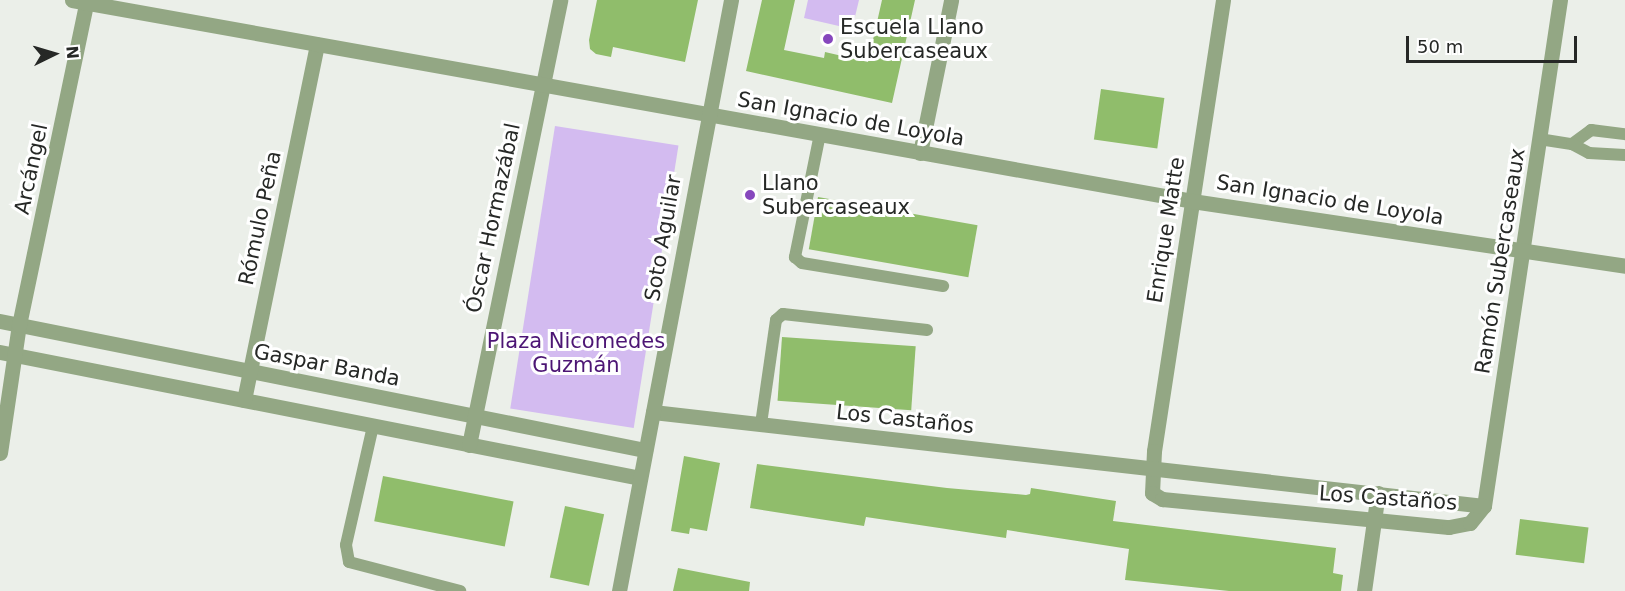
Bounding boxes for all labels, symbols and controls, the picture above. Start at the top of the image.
place label: Escuela Llano Subercaseaux [840,14,988,64]
north arrow [24,24,84,84]
scale bar [1409,24,1580,62]
marker: Escuela Llano Subercaseaux [821,32,835,46]
text: 50 m [1417,36,1463,57]
text: N [62,45,82,60]
street label: San Ignacio de Loyola [736,87,966,151]
street label: Arcángel [9,121,53,217]
street label: Óscar Hormazábal [461,121,525,315]
street label: Ramón Subercaseaux [1470,146,1530,376]
street label: Rómulo Peña [233,149,287,287]
street label: Enrique Matte [1142,155,1190,305]
place label: Llano Subercaseaux [762,170,910,220]
street label: San Ignacio de Loyola [1215,170,1445,230]
street label: Soto Aguilar [639,173,687,303]
marker: Llano Subercaseaux [743,188,757,202]
park label: Plaza Nicomedes Guzmán [487,328,665,378]
street label: Gaspar Banda [252,338,402,392]
street label: Los Castaños [835,399,975,439]
street label: Los Castaños [1318,481,1458,515]

